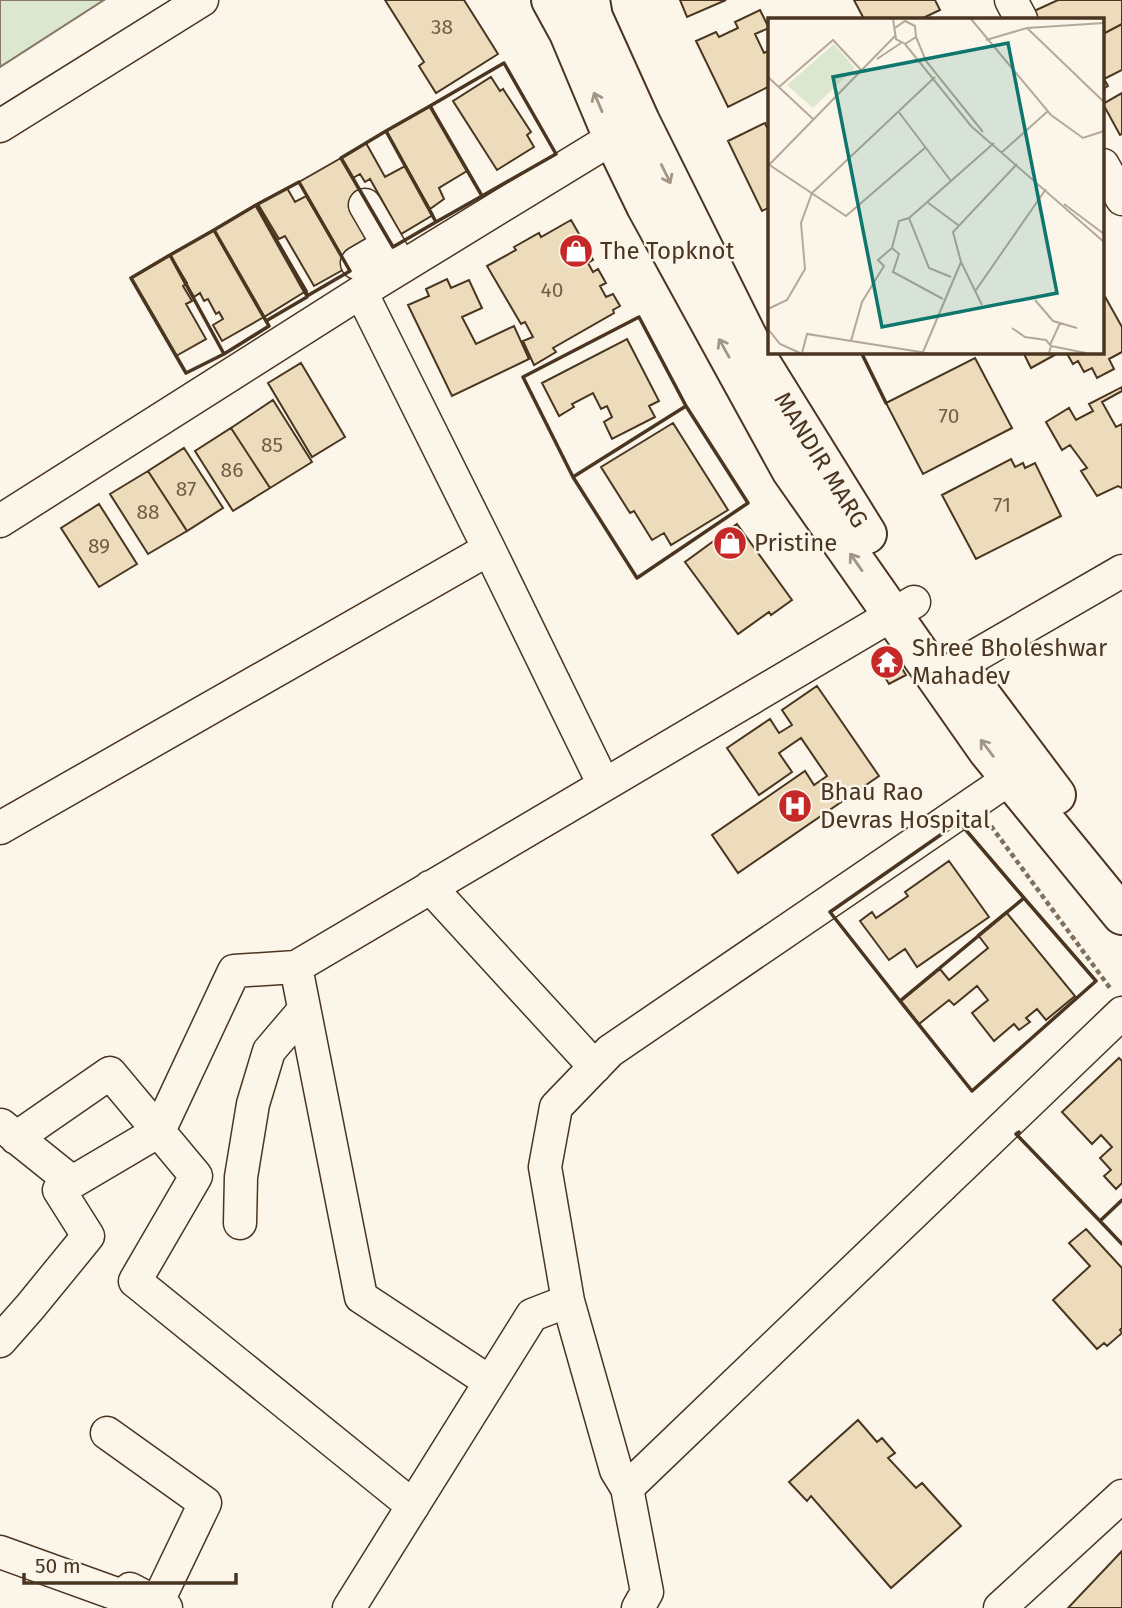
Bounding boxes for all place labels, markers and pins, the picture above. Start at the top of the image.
shop icon: The Topknot [557,232,595,270]
place label: The Topknot [600,237,735,265]
shop icon: Pristine [711,524,749,562]
place label: Pristine [754,529,837,557]
place label: Shree Bholeshwar Mahadev [912,634,1108,690]
temple icon: Shree Bholeshwar Mahadev [868,643,906,681]
place label: Bhau Rao Devras Hospital [820,778,990,834]
hospital icon: Bhau Rao Devras Hospital [776,787,814,825]

